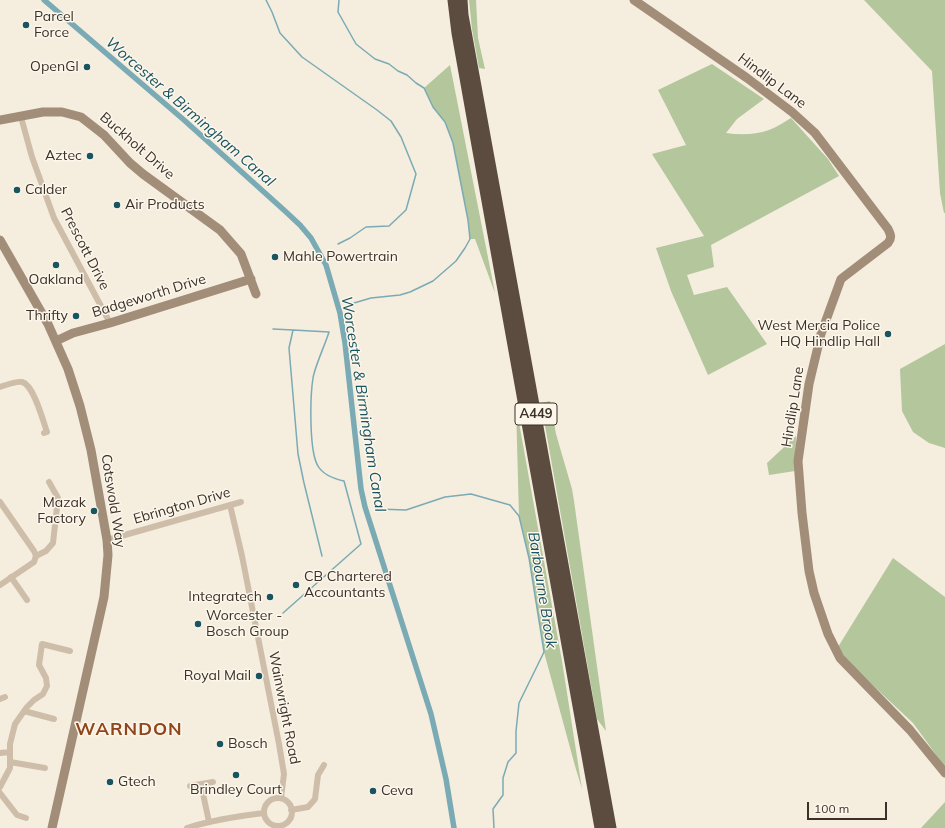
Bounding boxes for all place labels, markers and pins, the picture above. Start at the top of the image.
place label: Parcel Force [34,9,74,42]
marker: Parcel Force [21,20,31,30]
place label: OpenGI [30,59,79,75]
marker: OpenGI [82,62,92,72]
place label: Aztec [45,148,82,164]
marker: Aztec [85,151,95,161]
place label: Calder [25,182,67,198]
marker: Calder [12,185,22,195]
place label: Air Products [125,197,205,213]
marker: Air Products [112,200,122,210]
place label: Mahle Powertrain [283,249,398,265]
marker: Mahle Powertrain [270,252,280,262]
marker: Oakland [51,260,61,270]
place label: Oakland [29,272,83,288]
place label: Thrifty [26,308,68,324]
marker: Thrifty [71,311,81,321]
place label: West Mercia Police HQ Hindlip Hall [757,318,880,350]
marker: West Mercia Police HQ Hindlip Hall [883,329,893,339]
place label: Mazak Factory [37,495,86,528]
marker: Mazak Factory [89,506,99,516]
place label: CB Chartered Accountants [304,569,392,602]
marker: CB Chartered Accountants [291,580,301,590]
place label: Integratech [188,589,262,605]
marker: Integratech [265,592,275,602]
place label: Worcester - Bosch Group [206,608,289,640]
marker: Worcester - Bosch Group [193,619,203,629]
place label: Royal Mail [184,668,251,684]
marker: Royal Mail [254,671,264,681]
place label: Bosch [228,736,268,752]
marker: Bosch [215,739,225,749]
marker: Brindley Court [231,770,241,780]
place label: Gtech [118,774,156,790]
marker: Gtech [105,777,115,787]
place label: Brindley Court [190,782,282,798]
place label: Ceva [381,783,413,799]
marker: Ceva [368,786,378,796]

